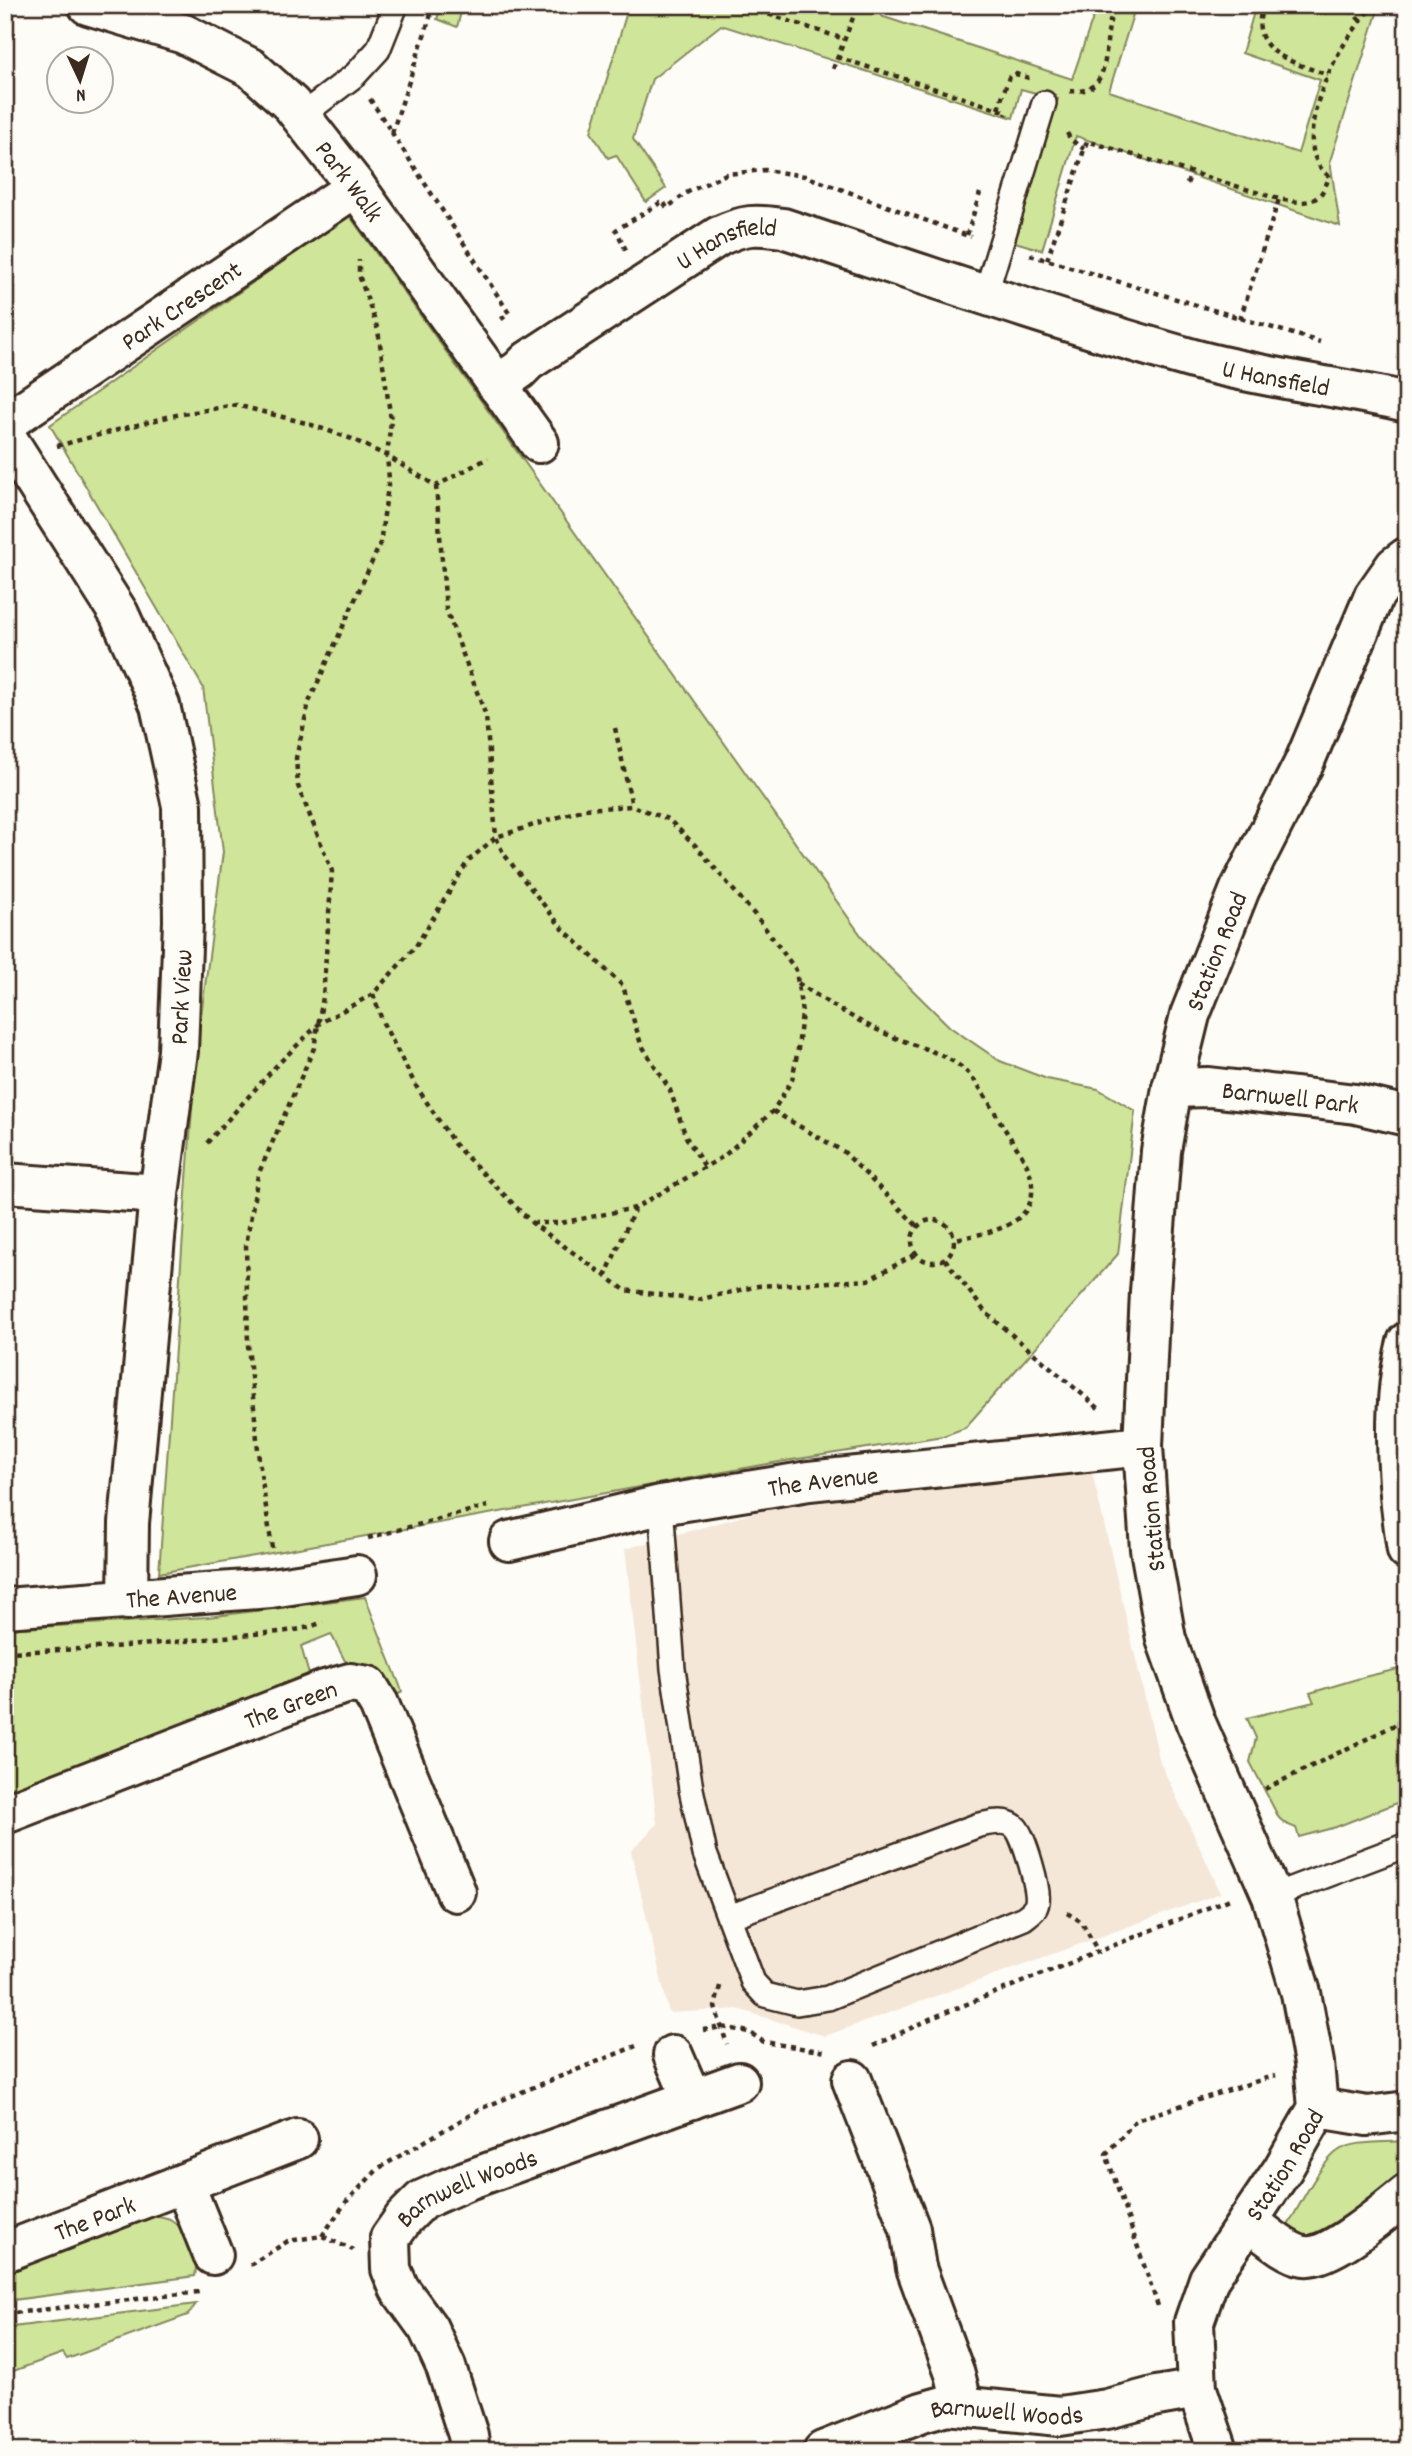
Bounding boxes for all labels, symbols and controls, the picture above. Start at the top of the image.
north arrow [46,46,116,116]
text: N [75,80,87,107]
street label: Park Walk [304,134,391,231]
street label: U Hansfield [670,210,779,281]
street label: Park Crescent [115,253,251,362]
street label: U Hansfield [1218,352,1332,409]
street label: Station Road [1178,887,1259,1018]
street label: Park View [163,948,204,1046]
street label: Barnwell Park [1220,1074,1360,1126]
street label: Station Road [1130,1444,1177,1573]
street label: The Avenue [766,1459,880,1509]
street label: The Avenue [125,1576,238,1621]
street label: The Green [239,1672,342,1742]
street label: Station Road [1238,2103,1336,2230]
street label: Barnwell Woods [389,2141,544,2238]
street label: The Park [50,2188,142,2253]
street label: Barnwell Woods [926,2390,1086,2438]

